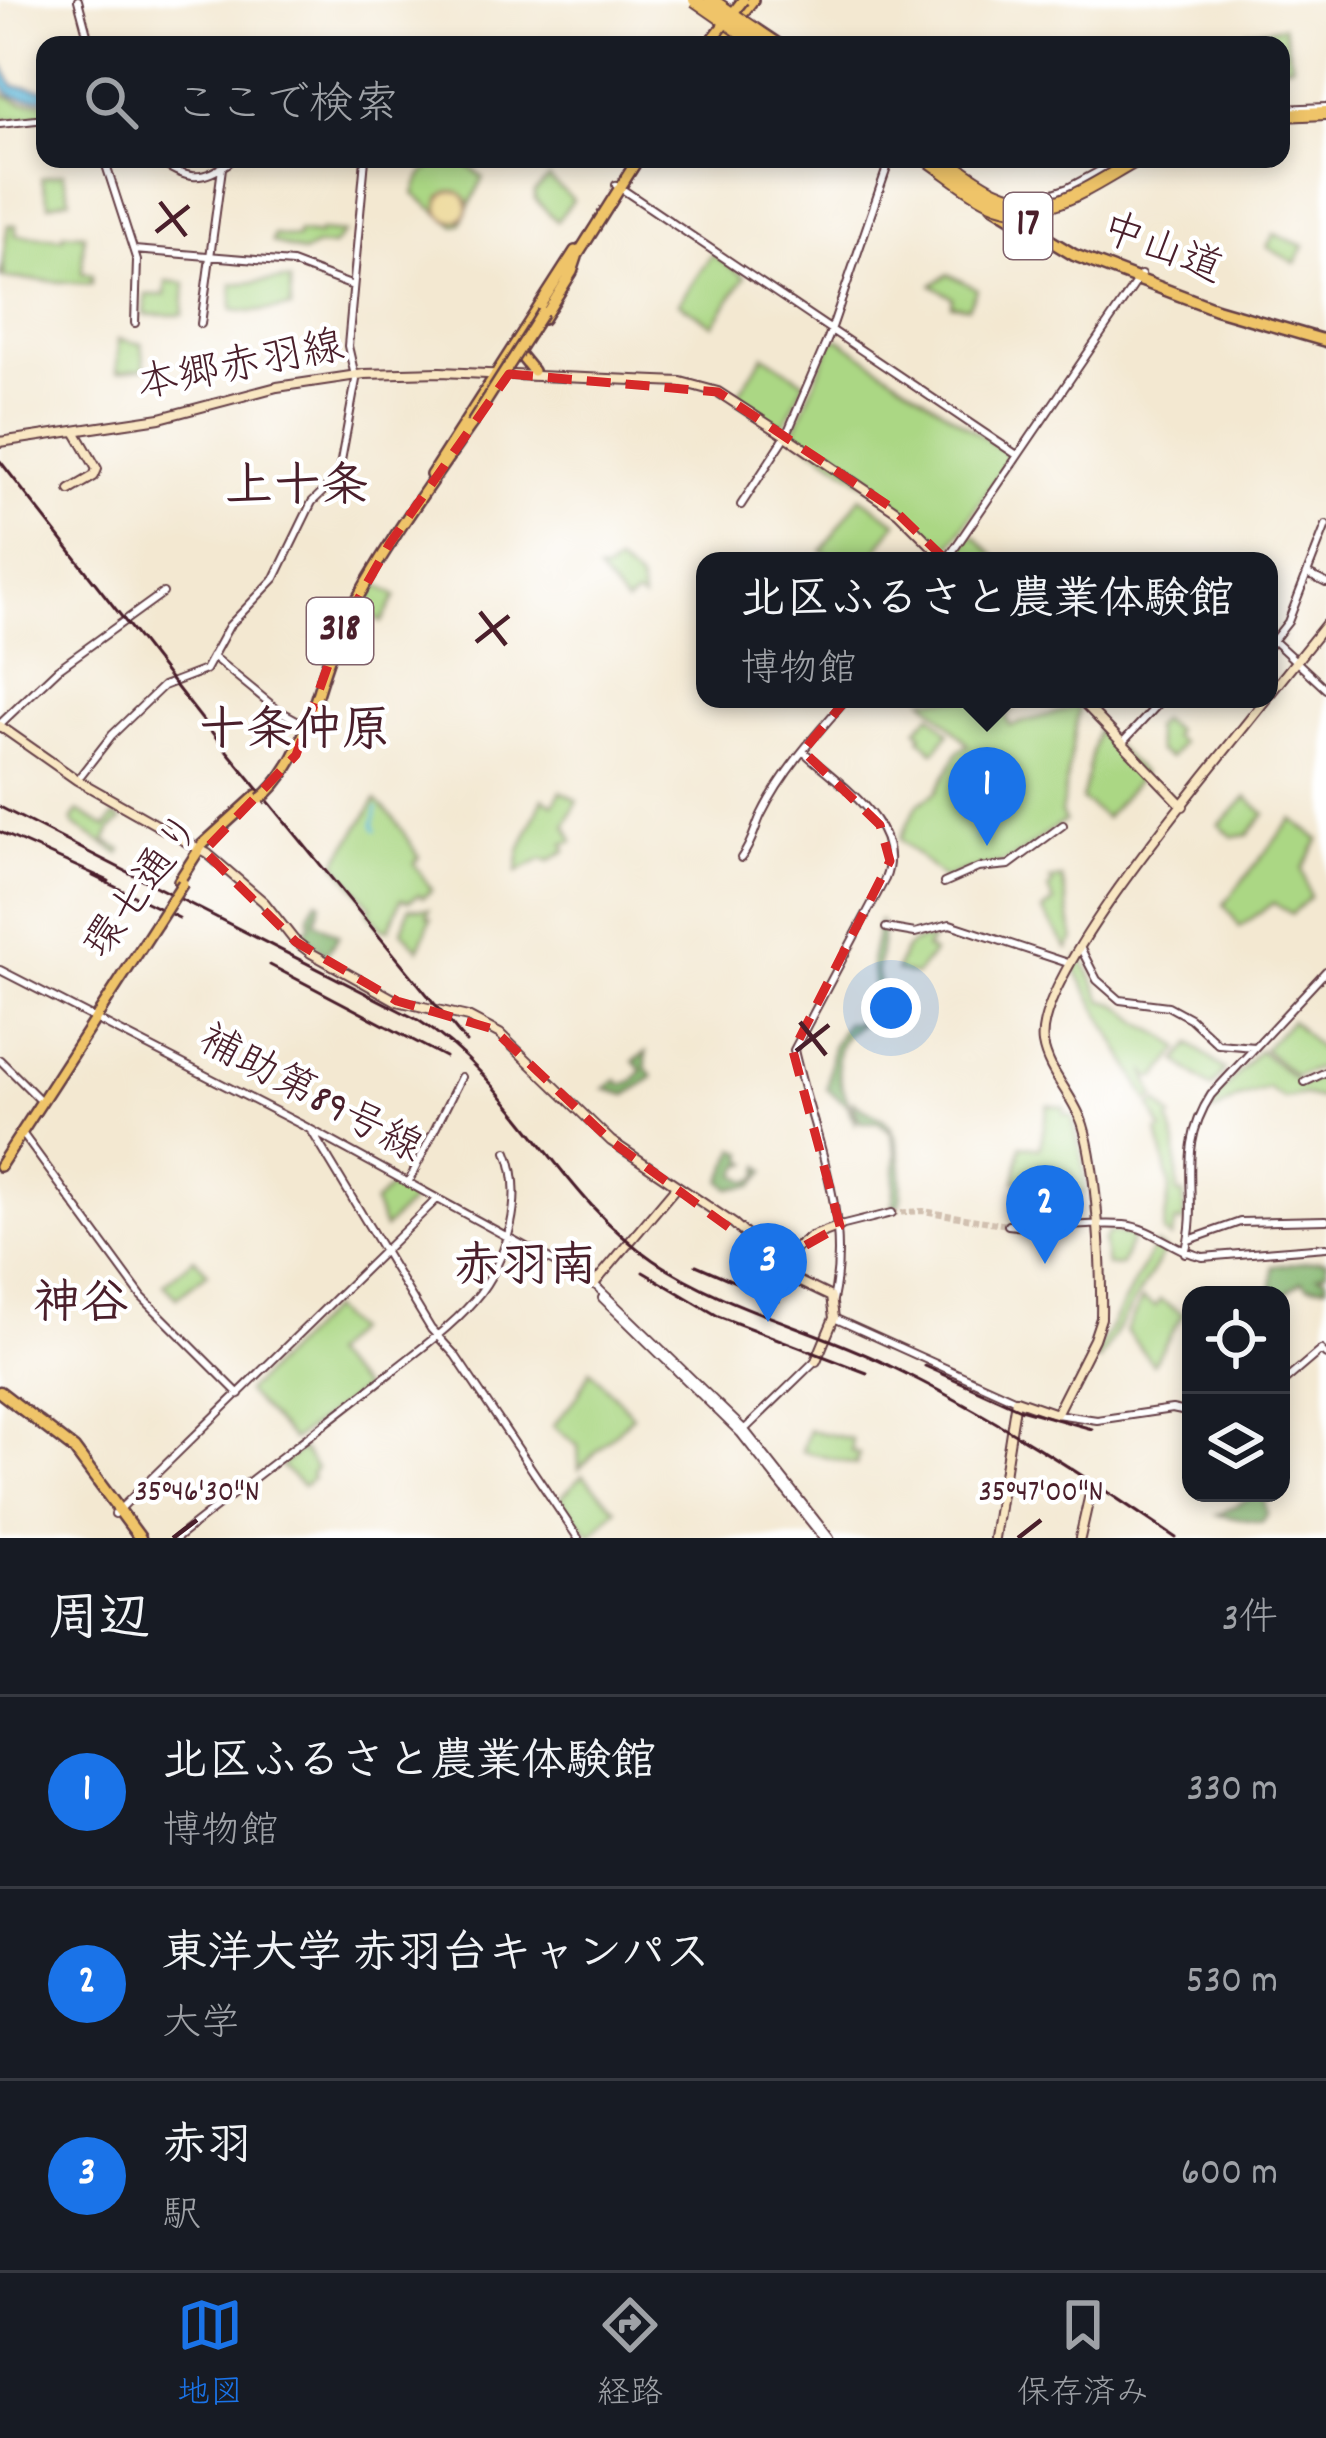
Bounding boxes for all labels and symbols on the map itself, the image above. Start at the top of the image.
road number: 17 [1004,193,1052,259]
street label: 中山道 [1091,201,1231,303]
street label: 本郷赤羽線 [132,320,350,418]
district label: 上十条 [225,456,369,525]
road number: 318 [307,598,373,664]
district label: 十条仲原 [198,700,390,769]
pin: 1 [948,747,1026,846]
street label: 環七通り [72,802,220,974]
your location [861,978,921,1038]
street label: 補助第89号線 [186,1013,432,1181]
pin: 2 [1006,1165,1084,1264]
pin: 3 [729,1223,807,1322]
district label: 赤羽南 [453,1236,597,1305]
district label: 神谷 [33,1273,129,1342]
text: 35°46'30"N [134,1473,260,1516]
text: 35°47'00"N [979,1473,1103,1516]

